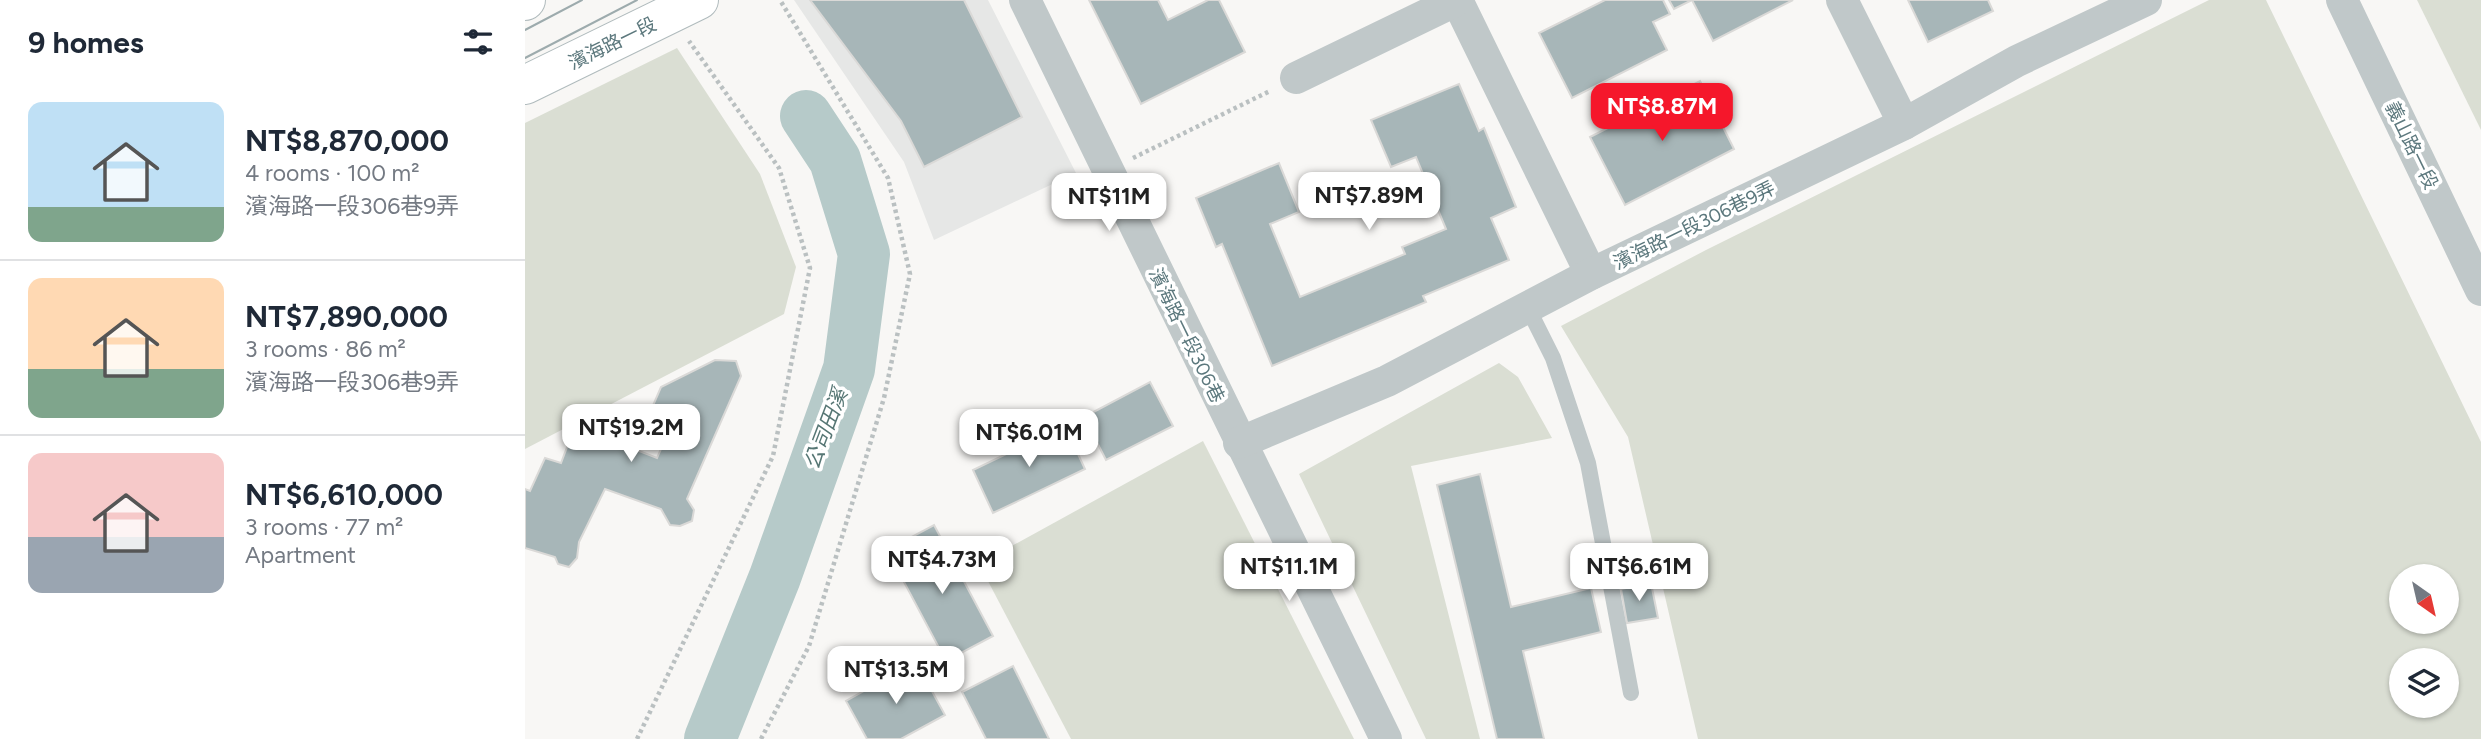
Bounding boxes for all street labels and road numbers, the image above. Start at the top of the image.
street label: 濱海路一段 [564,12,660,75]
street label: 義山路一段 [2380,97,2443,193]
street label: 濱海路一段306巷9弄 [1610,176,1779,275]
street label: 濱海路一段306巷 [1144,264,1229,406]

